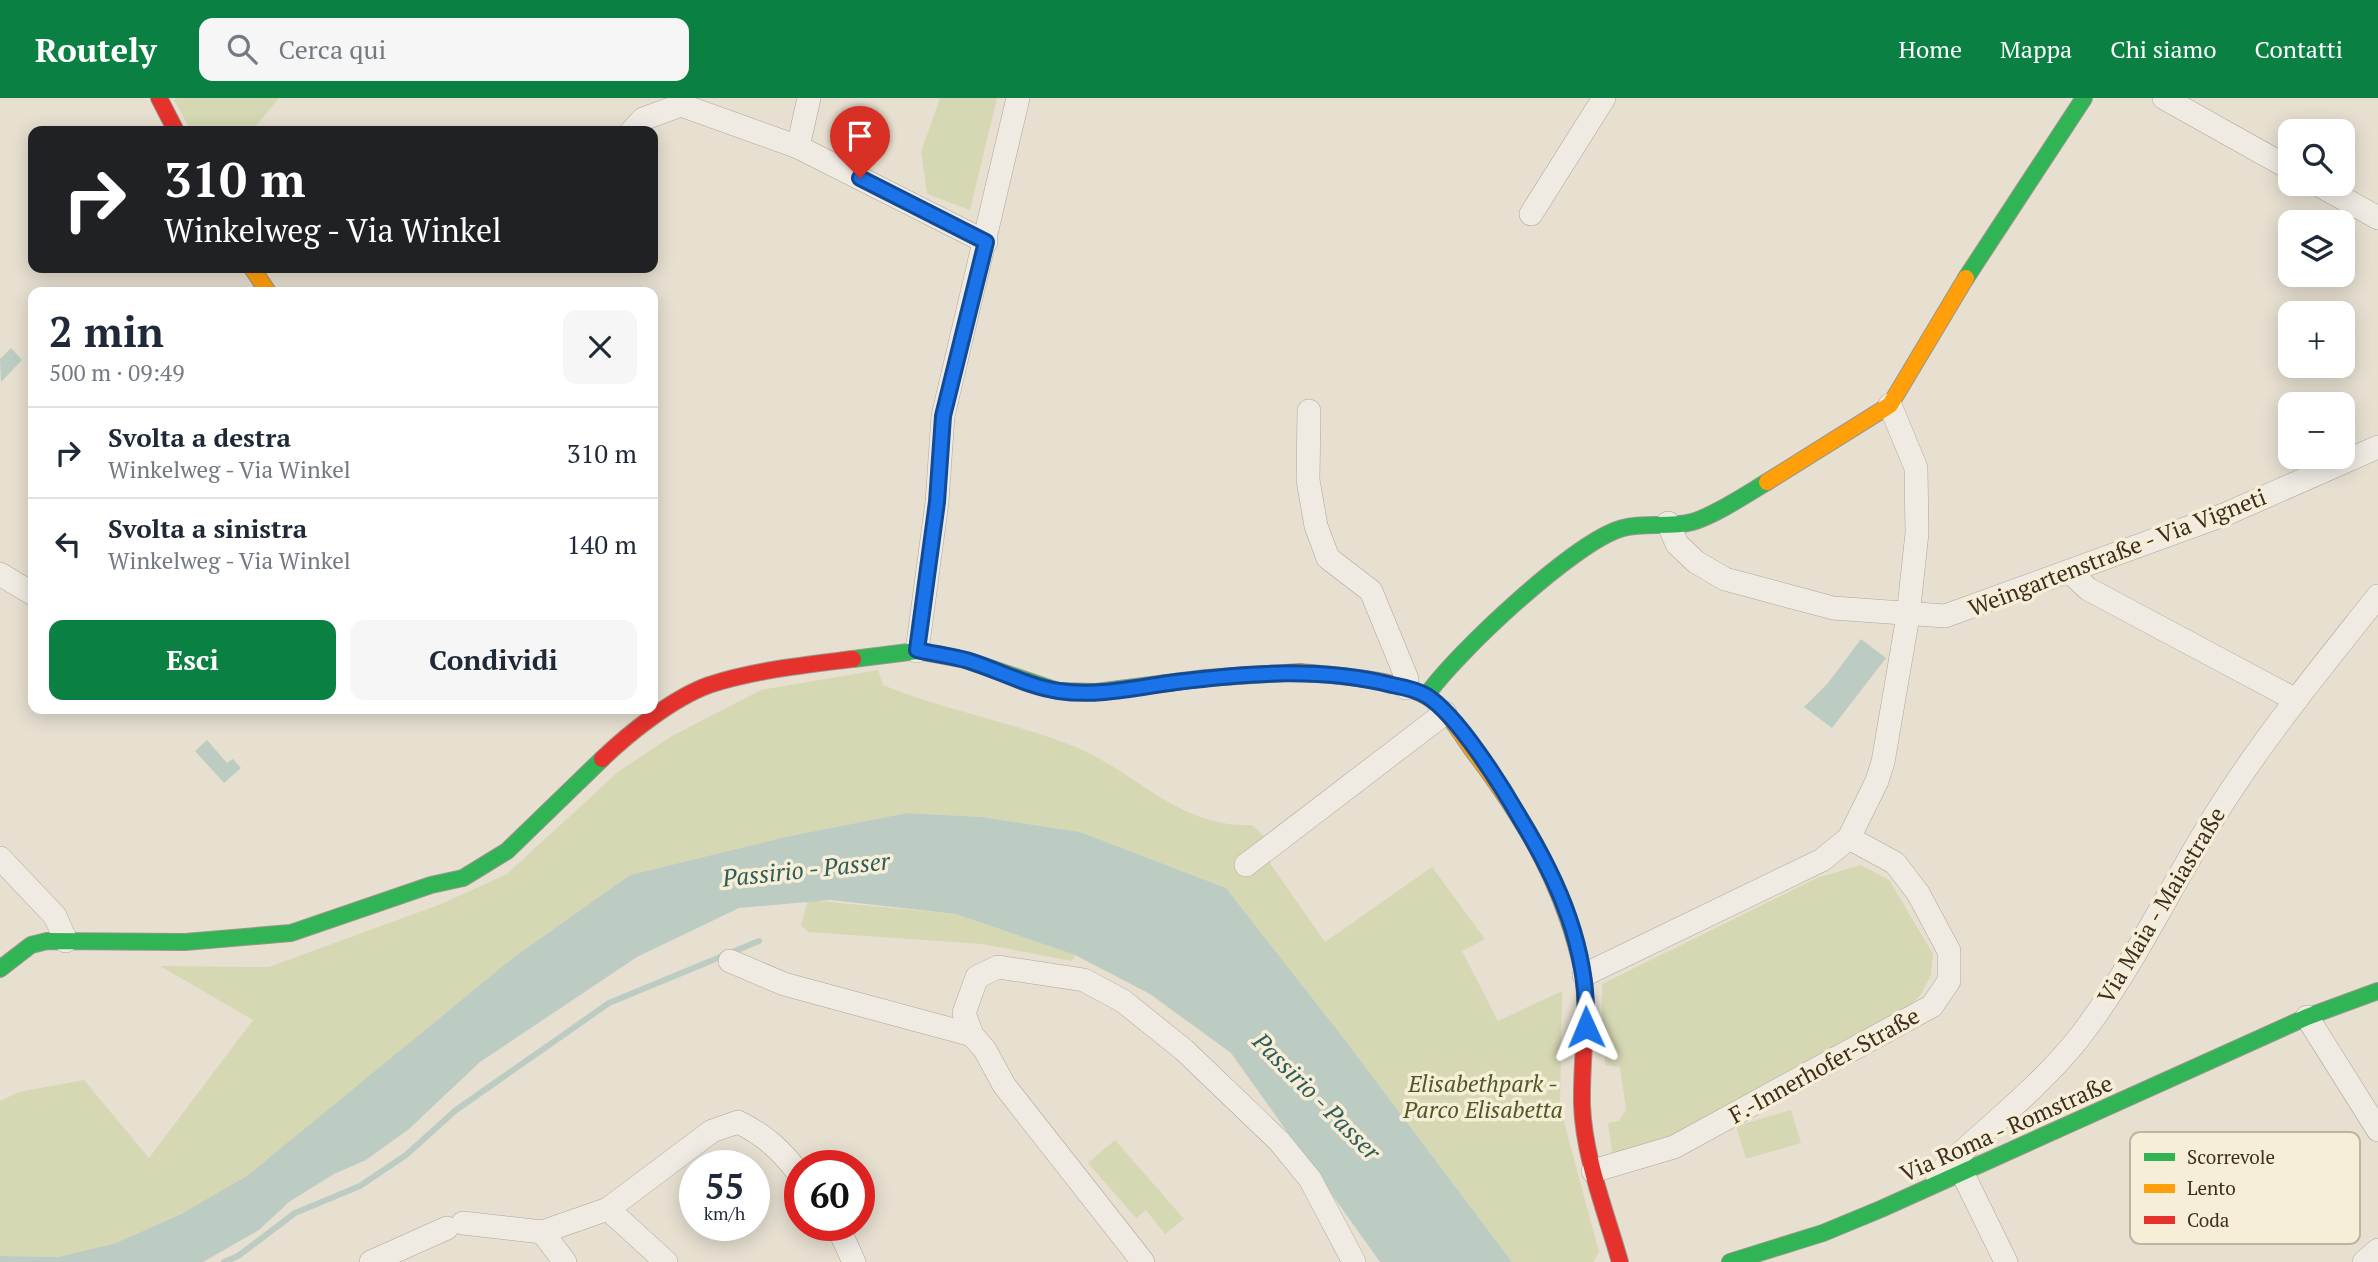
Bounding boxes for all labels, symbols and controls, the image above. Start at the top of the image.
search box [199,18,689,81]
text: Routely [35,28,157,71]
icon: search [223,30,261,68]
text: Cerca qui [279,32,386,66]
text: Home [1898,33,1962,65]
text: Mappa [2000,33,2072,65]
text: Chi siamo [2110,33,2217,65]
text: Contatti [2255,33,2343,65]
pin [830,106,890,178]
icon: arrive [841,117,879,155]
map controls [2278,119,2355,469]
button: search [2278,119,2355,196]
text: 310 m [164,146,306,211]
icon: right [49,154,140,245]
text: Winkelweg - Via Winkel [164,209,502,251]
button: layers [2278,210,2355,287]
button: + [2278,301,2355,378]
text: 2 min [49,303,164,359]
button: close [563,310,637,384]
text: 500 m · 09:49 [49,357,184,388]
button: − [2278,392,2355,469]
text: Svolta a destra [108,420,291,454]
icon: right [49,434,87,472]
text: 310 m [567,436,637,470]
text: Winkelweg - Via Winkel [108,454,351,485]
street label: Weingartenstraße - Via Vigneti [1964,481,2270,623]
text: Svolta a sinistra [108,511,307,545]
icon: left [49,525,87,563]
text: 140 m [567,527,637,561]
text: Winkelweg - Via Winkel [108,545,351,576]
button: Esci [49,620,336,700]
button: Condividi [350,620,637,700]
street label: Via Maia - Maiastraße [2090,801,2232,1009]
water label: Passirio - Passer [720,844,893,894]
position arrow [1549,990,1623,1064]
street label: F.-Innerhofer-Straße [1723,1000,1925,1130]
water label: Passirio - Passer [1246,1025,1389,1168]
street label: Via Roma - Romstraße [1895,1067,2117,1189]
park label: Elisabethpark - Parco Elisabetta [1402,1068,1563,1125]
legend [2130,1132,2360,1244]
text: Scorrevole [2187,1144,2275,1169]
speed limit sign: 60 [784,1150,875,1241]
text: 55 [705,1163,744,1209]
text: Lento [2187,1175,2236,1200]
text: km/h [704,1201,745,1225]
text: Coda [2187,1207,2230,1232]

